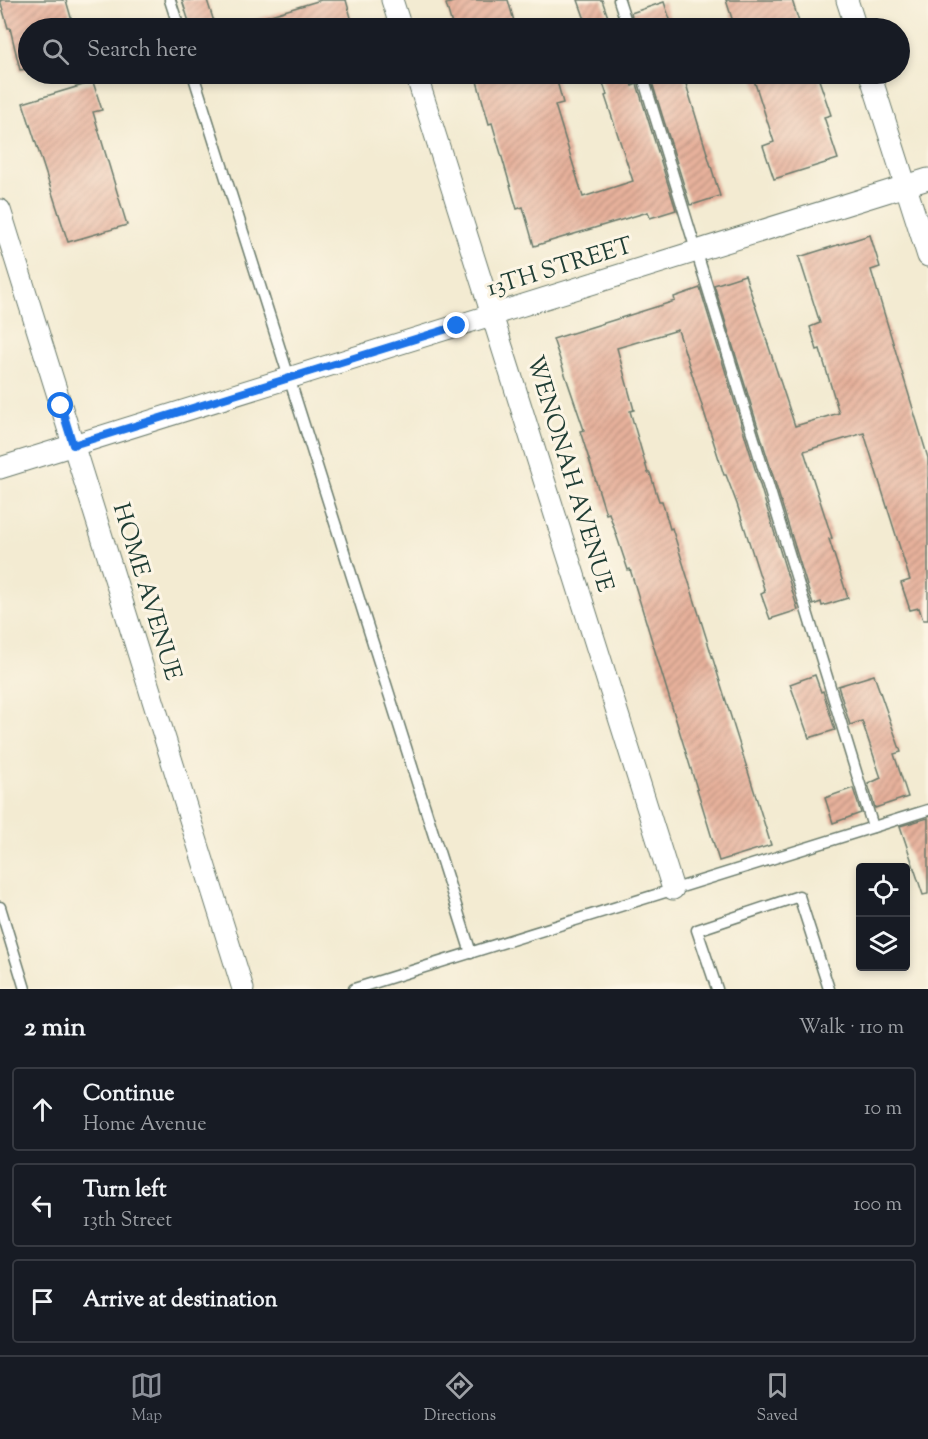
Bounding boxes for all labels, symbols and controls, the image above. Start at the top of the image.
search box [18,18,910,84]
icon: search [39,35,72,68]
text: Search here [87,35,197,67]
street label: 13TH STREET [483,230,637,306]
route end [443,312,469,338]
street label: WENONAH AVENUE [517,351,621,597]
route start [47,392,73,418]
street label: HOME AVENUE [103,499,189,685]
map controls [856,863,910,971]
button: locate [856,863,910,917]
button: layers [856,917,910,971]
text: 2 min [24,1010,86,1047]
text: Walk · 110 m [799,1014,904,1043]
text: Continue [83,1079,174,1111]
icon: ahead [26,1093,59,1126]
text: 10 m [864,1095,902,1124]
text: Home Avenue [83,1111,207,1140]
text: Turn left [83,1175,166,1207]
icon: left [26,1189,59,1222]
text: 100 m [853,1191,902,1220]
text: 13th Street [83,1207,172,1236]
icon: arrive [26,1285,59,1318]
text: Arrive at destination [83,1285,278,1317]
tab: Map [130,1369,163,1428]
tab: Directions [424,1369,496,1428]
tab: Saved [757,1369,798,1428]

